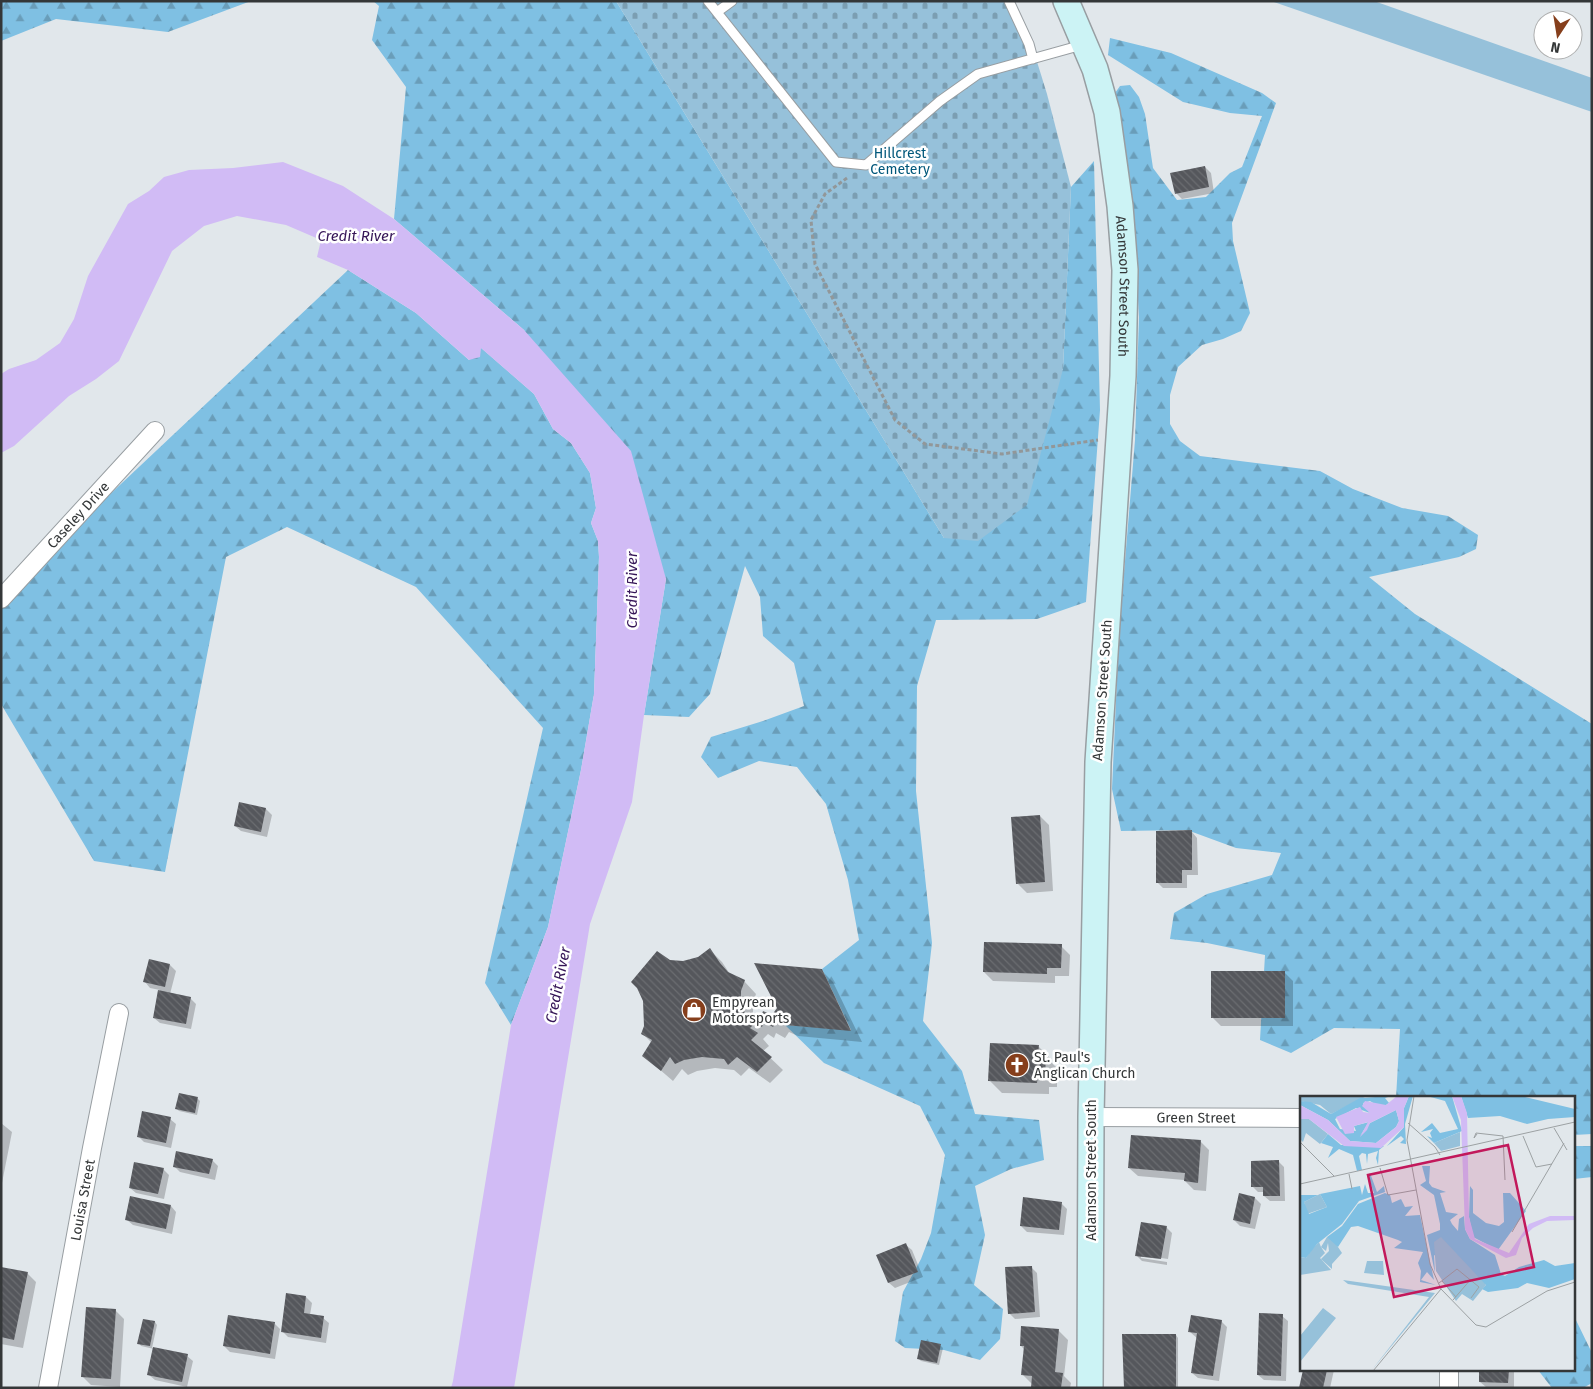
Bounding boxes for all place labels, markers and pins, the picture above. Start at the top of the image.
place label: Empyrean Motorsports [712,994,790,1027]
shop icon: Empyrean Motorsports [681,997,707,1023]
place label: St. Paul's Anglican Church [1034,1049,1136,1082]
church icon: St. Paul's Anglican Church [1004,1052,1030,1078]

